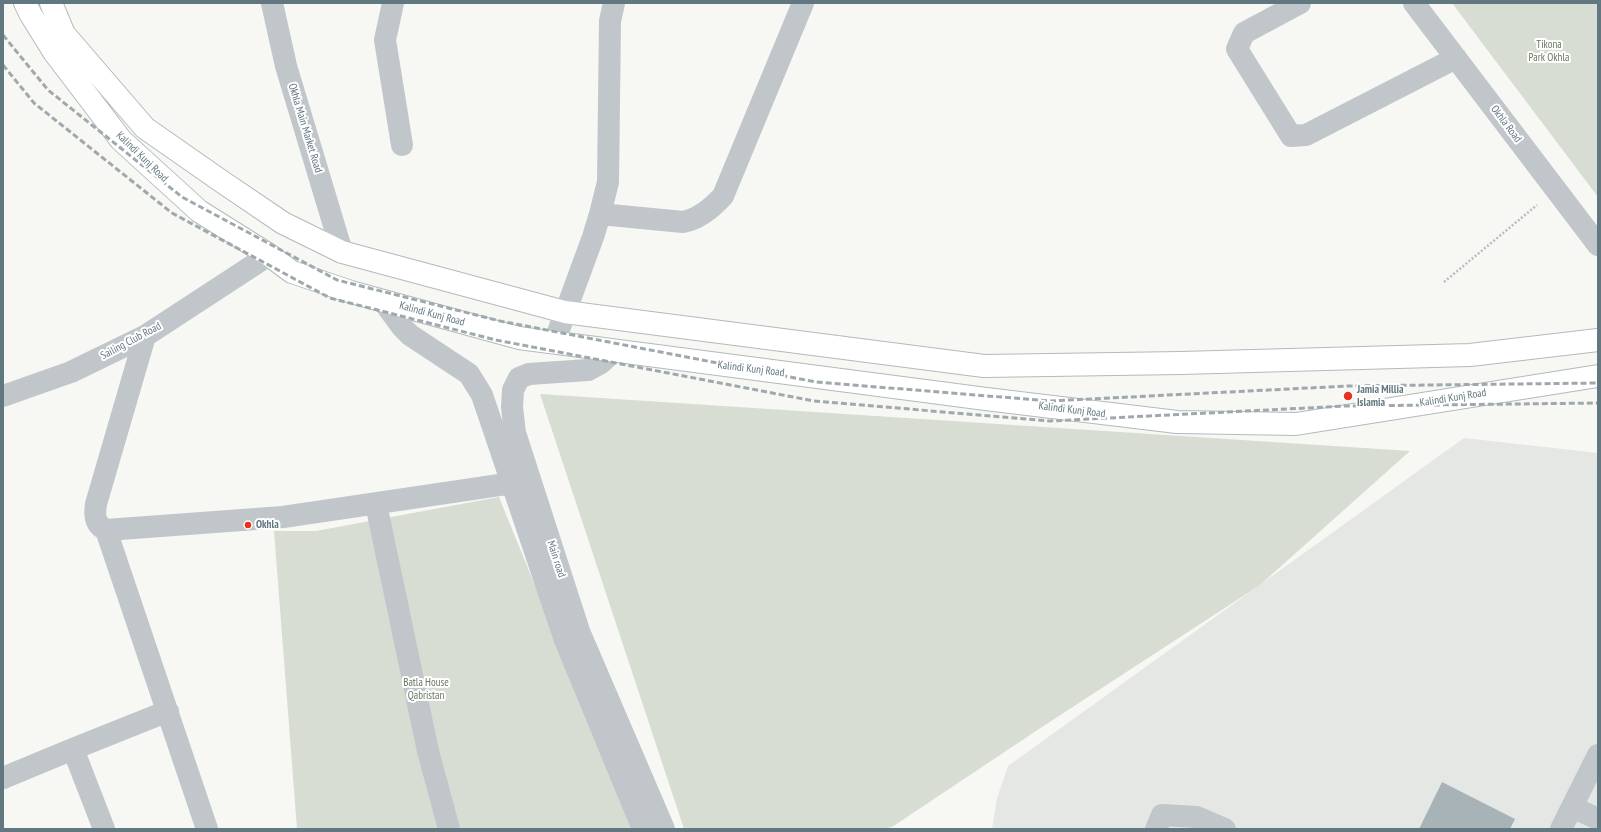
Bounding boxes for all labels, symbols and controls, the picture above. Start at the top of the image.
park label: Tikona Park Okhla [1529,38,1569,64]
street label: Okhla Main Market Road [285,82,325,174]
street label: Okhla Road [1488,103,1524,145]
street label: Kalindi Kunj Road [113,129,171,185]
street label: Kalindi Kunj Road [398,299,466,329]
street label: Sailing Club Road [98,320,164,362]
street label: Kalindi Kunj Road [717,358,785,380]
place label: Jamia Millia Islamia [1357,383,1403,409]
street label: Kalindi Kunj Road [1419,386,1487,410]
marker: Jamia Millia Islamia [1342,390,1354,402]
street label: Kalindi Kunj Road [1038,399,1106,421]
place label: Okhla [256,518,279,532]
marker: Okhla [243,520,253,530]
street label: Main road [544,539,568,579]
park label: Batla House Qabristan [403,676,449,702]

